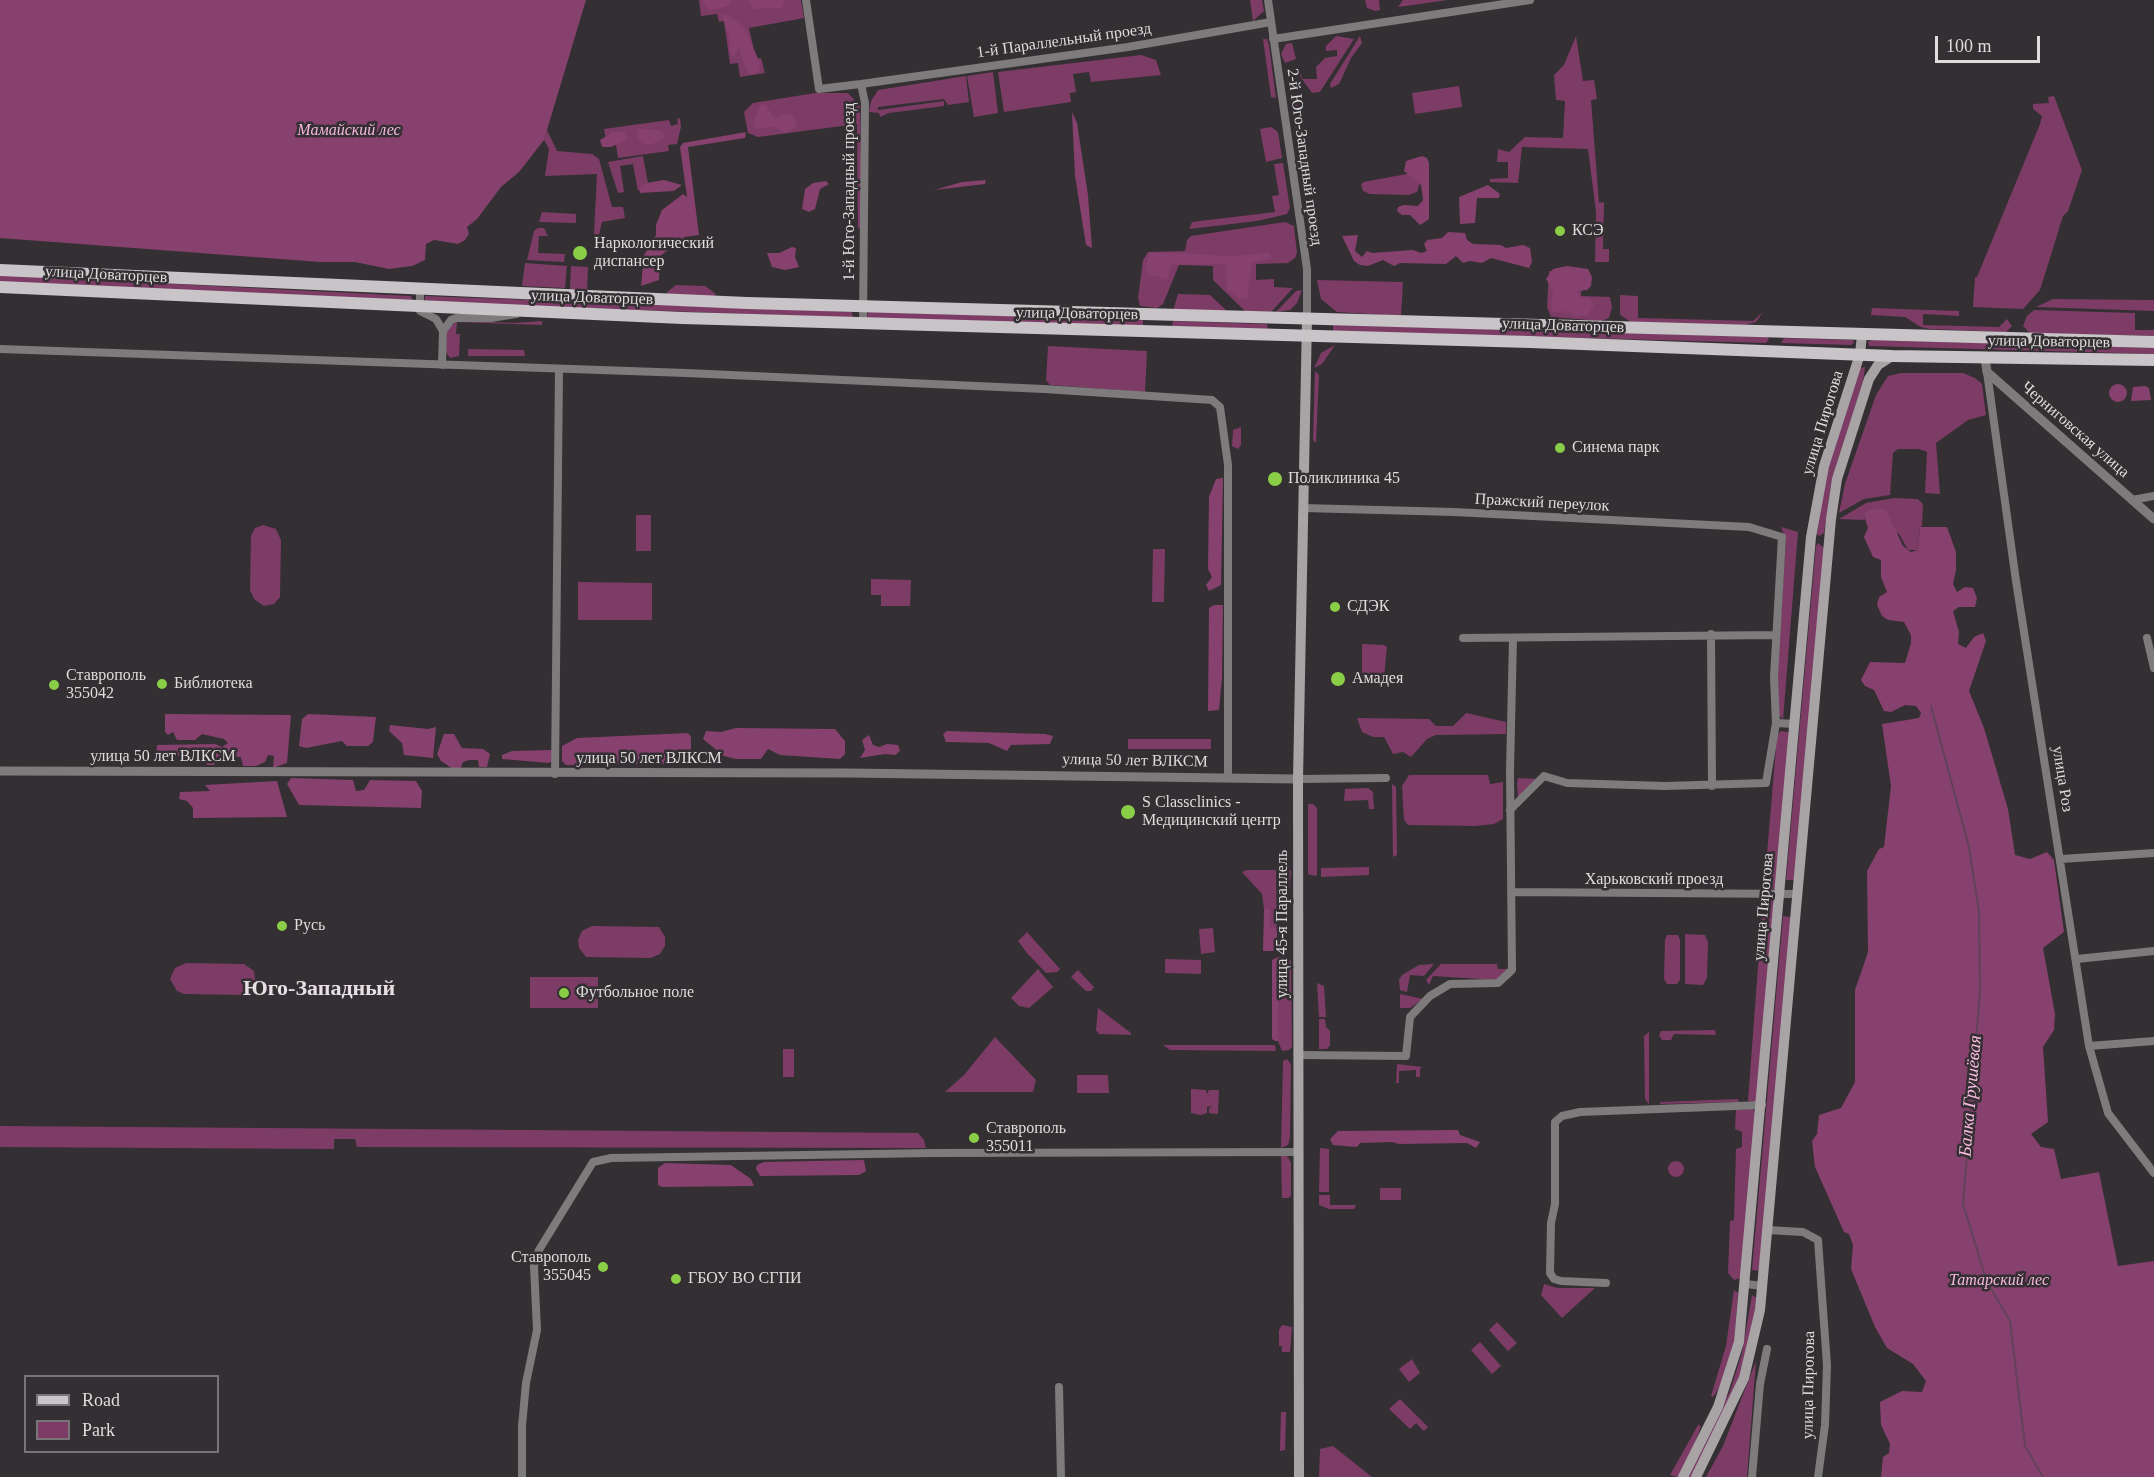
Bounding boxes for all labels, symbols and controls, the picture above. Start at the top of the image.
street label: 1-й Параллельный проезд [975,19,1153,63]
scale bar [1938,24,2043,62]
text: 100 m [1946,36,1992,56]
street label: 2-й Юго-Западный проезд [1282,67,1326,247]
street label: 1-й Юго-Западный проезд [840,103,860,281]
park label: Мамайский лес [297,121,401,141]
place label: КСЭ [1572,221,1604,241]
marker: КСЭ [1553,224,1567,238]
place label: Наркологический диспансер [594,234,714,272]
marker: Наркологический диспансер [571,244,589,262]
street label: улица Доваторцев [44,262,168,288]
street label: улица Доваторцев [530,286,654,310]
street label: улица Доваторцев [1016,303,1138,325]
street label: улица Доваторцев [1501,314,1625,338]
street label: улица Доваторцев [1988,331,2110,353]
street label: улица Пирогова [1798,368,1848,478]
street label: Черниговская улица [2017,378,2133,482]
place label: Синема парк [1572,438,1659,458]
marker: Синема парк [1553,441,1567,455]
place label: Поликлиника 45 [1288,469,1400,489]
marker: Поликлиника 45 [1266,470,1284,488]
street label: Пражский переулок [1474,490,1610,516]
place label: СДЭК [1347,597,1389,617]
marker: СДЭК [1328,600,1342,614]
place label: Ставрополь 355042 [66,666,146,704]
place label: Амадея [1352,669,1403,689]
marker: Амадея [1329,670,1347,688]
place label: Библиотека [174,674,253,694]
marker: Библиотека [155,677,169,691]
marker: Ставрополь 355042 [47,678,61,692]
street label: улица Роз [2047,745,2077,813]
street label: улица 50 лет ВЛКСМ [90,747,236,767]
street label: улица 50 лет ВЛКСМ [576,749,722,769]
street label: улица 50 лет ВЛКСМ [1062,750,1208,772]
place label: S Classclinics - Медицинский центр [1142,793,1281,831]
marker: S Classclinics - Медицинский центр [1119,803,1137,821]
street label: улица 45-я Параллель [1273,850,1293,998]
street label: улица Пирогова [1750,852,1778,962]
street label: Харьковский проезд [1585,870,1723,890]
place label: Русь [294,916,325,936]
marker: Русь [275,919,289,933]
district label: Юго-Западный [243,976,395,1002]
place label: Футбольное поле [576,983,694,1003]
marker: Футбольное поле [557,986,571,1000]
water label: Балка Грушёвая [1955,1034,1987,1158]
place label: Ставрополь 355011 [986,1119,1066,1157]
marker: Ставрополь 355011 [967,1131,981,1145]
place label: Ставрополь 355045 [511,1248,591,1286]
marker: Ставрополь 355045 [596,1260,610,1274]
place label: ГБОУ ВО СГПИ [688,1269,802,1289]
park label: Татарский лес [1949,1271,2049,1291]
marker: ГБОУ ВО СГПИ [669,1272,683,1286]
street label: улица Пирогова [1798,1331,1820,1439]
legend [24,1375,219,1453]
text: Road [82,1390,120,1410]
text: Park [82,1420,115,1440]

